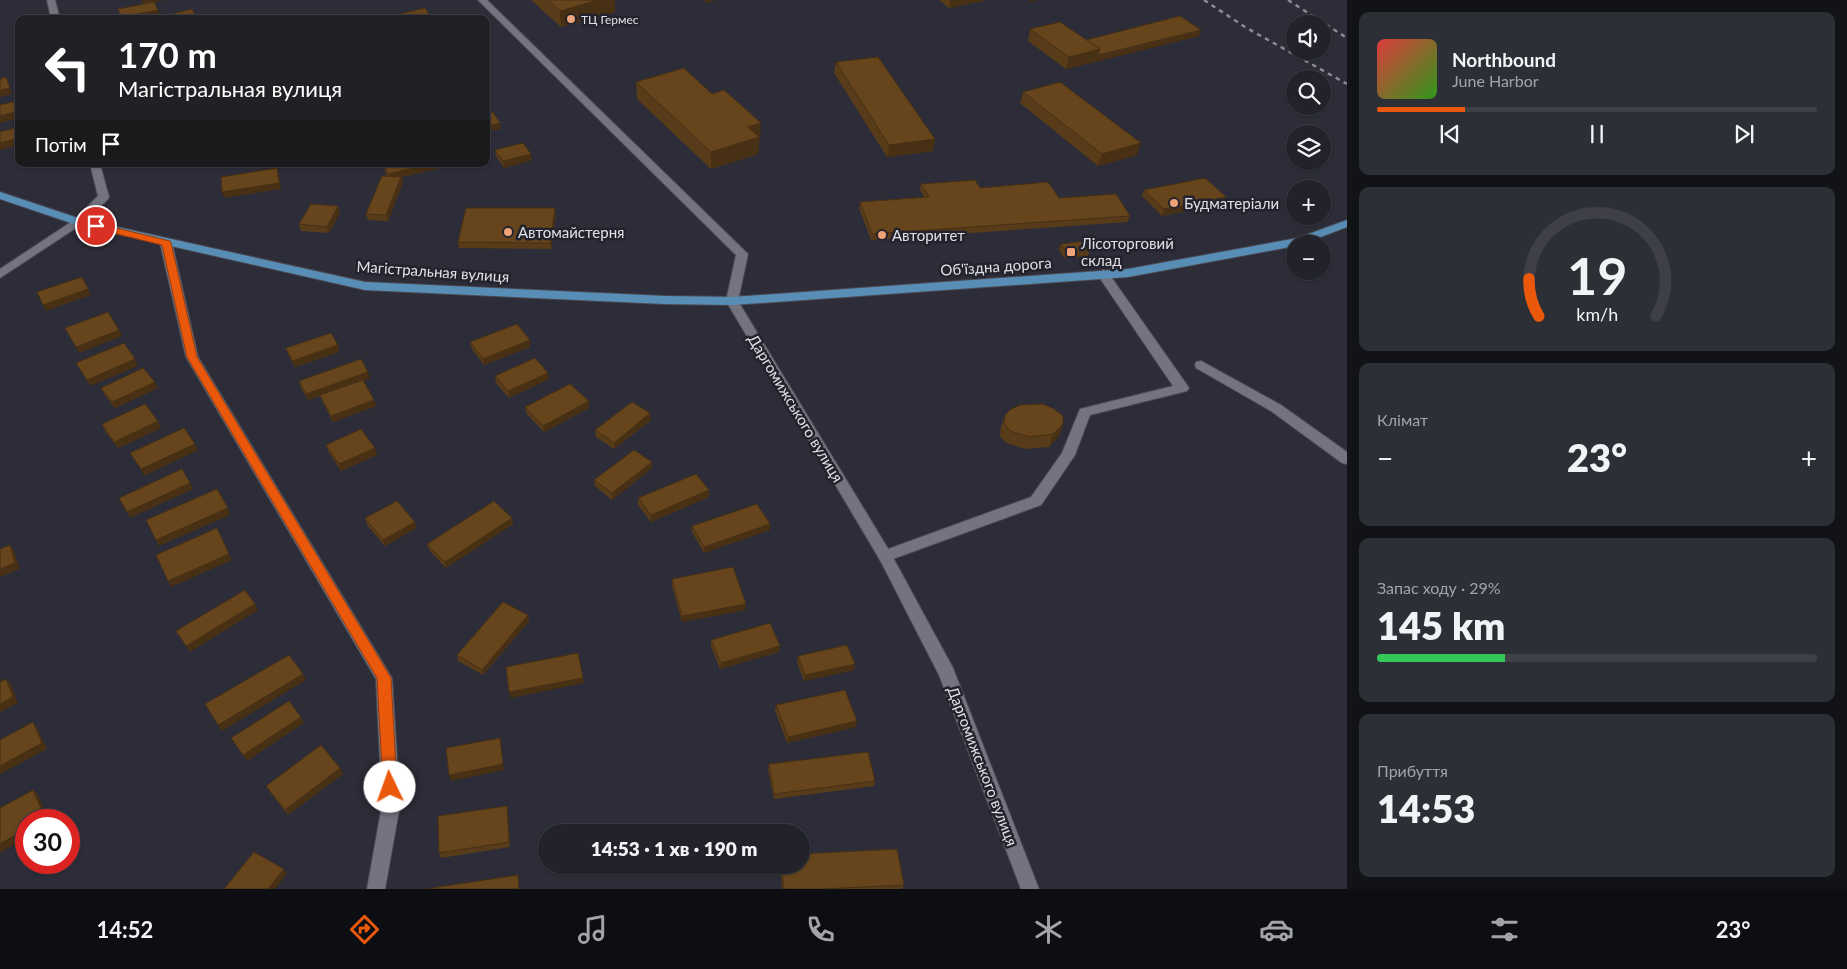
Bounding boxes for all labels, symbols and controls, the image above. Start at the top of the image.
place label: ТЦ Гермес [581,12,639,27]
marker: ТЦ Гермес [565,13,577,25]
map controls [1286,15,1331,280]
button: sound [1286,15,1331,60]
text: 170 m [118,33,217,75]
icon: left [35,35,100,100]
text: Northbound [1452,48,1556,71]
button: search [1286,70,1331,115]
text: June Harbor [1452,71,1539,90]
text: Магістральная вулиця [118,75,342,102]
icon: previous [1436,120,1464,148]
icon: pause [1583,120,1611,148]
icon: next [1730,120,1758,148]
button: layers [1286,125,1331,170]
icon: arrive [97,130,125,158]
text: Потім [35,133,87,156]
button: + [1286,180,1331,225]
place label: Будматеріали [1184,194,1279,212]
marker: Будматеріали [1168,197,1180,209]
pin [75,205,117,247]
icon: arrive [82,212,110,240]
place label: Автомайстерня [518,223,624,241]
marker: Автомайстерня [502,226,514,238]
place label: Авторитет [892,226,965,244]
marker: Авторитет [876,229,888,241]
place label: Лісоторговий склад [1080,234,1174,269]
button: − [1286,235,1331,280]
text: 19 [1567,244,1627,306]
marker: Лісоторговий склад [1065,246,1077,258]
street label: Об'їздна дорога [940,253,1052,279]
street label: Магістральная вулиця [356,257,510,285]
text: km/h [1576,303,1618,325]
street label: Даргомижського вулиця [745,331,847,485]
text: Клімат [1377,410,1428,429]
text: 23° [1567,434,1627,480]
text: − [1377,441,1393,475]
text: + [1801,441,1817,475]
text: Запас ходу · 29% [1377,578,1501,597]
text: 145 km [1377,602,1505,648]
street label: Даргомижського вулиця [944,684,1022,848]
position arrow [363,760,415,812]
text: Прибуття [1377,761,1448,780]
text: 14:53 [1377,785,1475,831]
speed limit sign: 30 [15,809,80,874]
text: 14:53 · 1 хв · 190 m [591,837,757,860]
icon: directions [347,912,382,947]
icon: music [575,912,610,947]
icon: phone [803,912,838,947]
icon: climate [1031,912,1066,947]
icon: car [1259,912,1294,947]
icon: filters [1487,912,1522,947]
text: 14:52 [97,916,153,943]
text: 23° [1716,916,1750,943]

